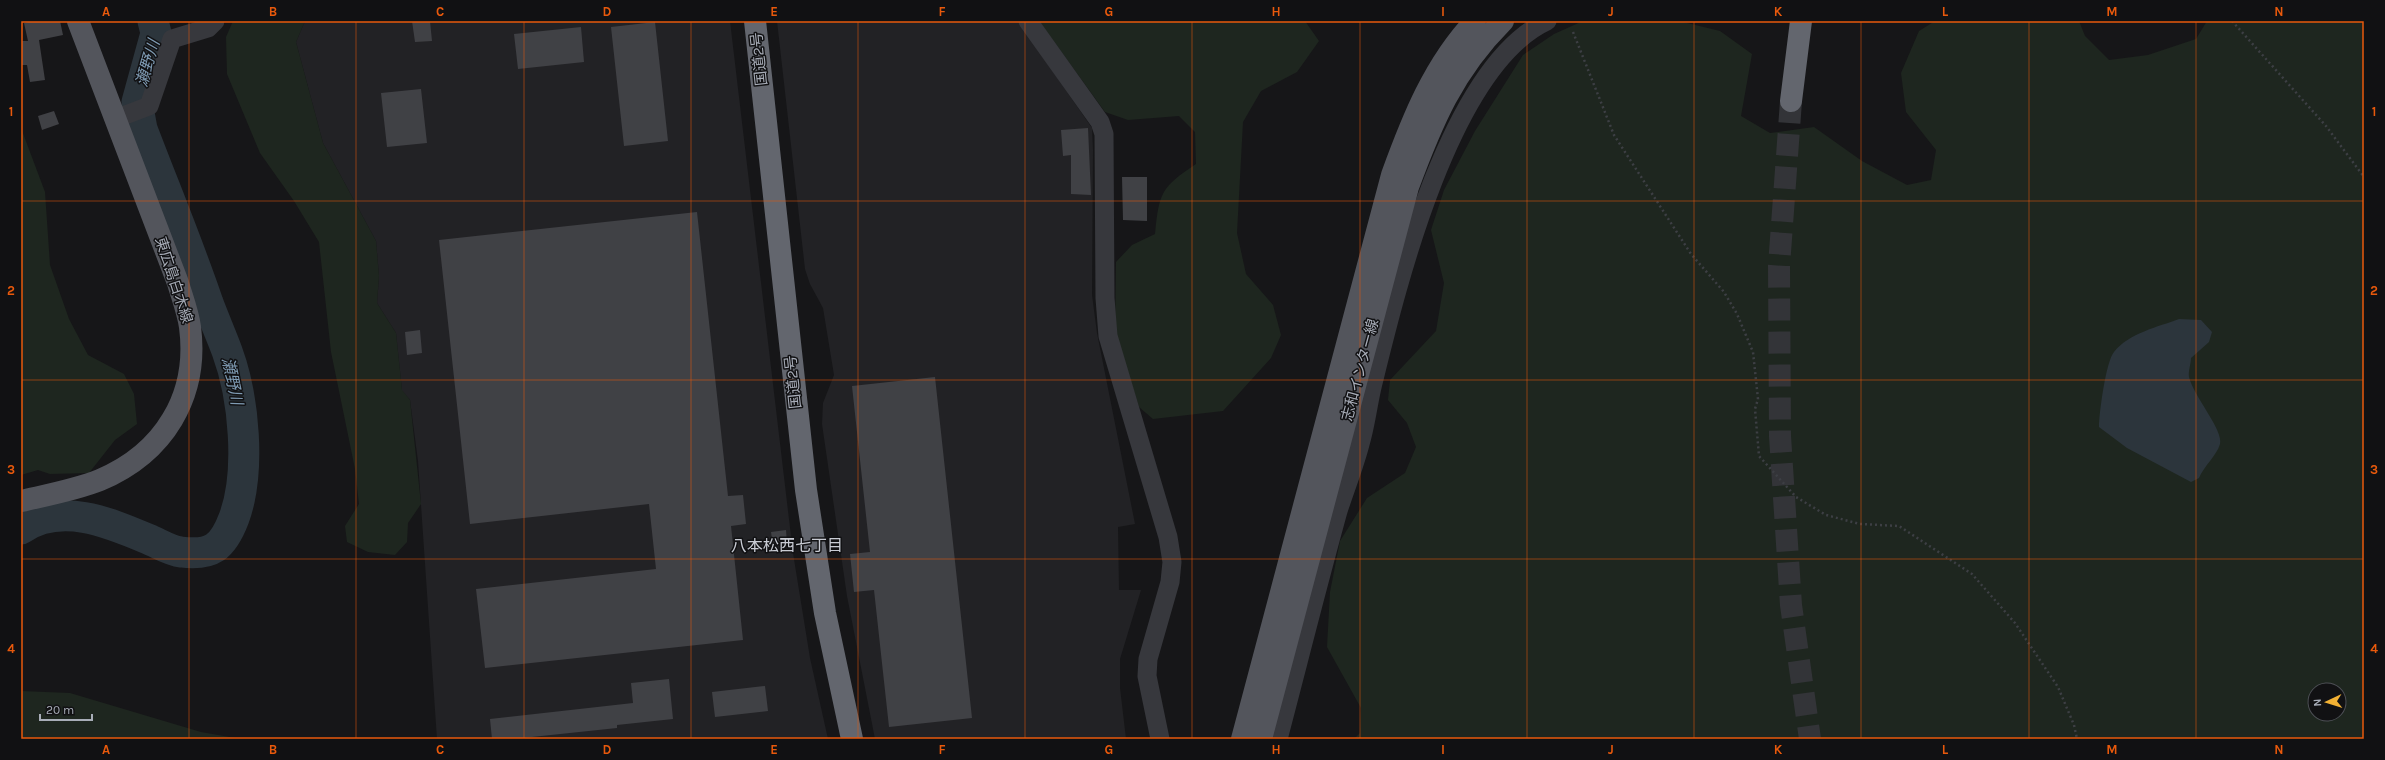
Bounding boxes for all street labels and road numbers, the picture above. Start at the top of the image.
street label: 国道2号 [747,31,771,87]
street label: 東広島白木線 [152,234,196,326]
street label: 志和インター線 [1338,317,1382,423]
street label: 国道2号 [781,354,805,410]

